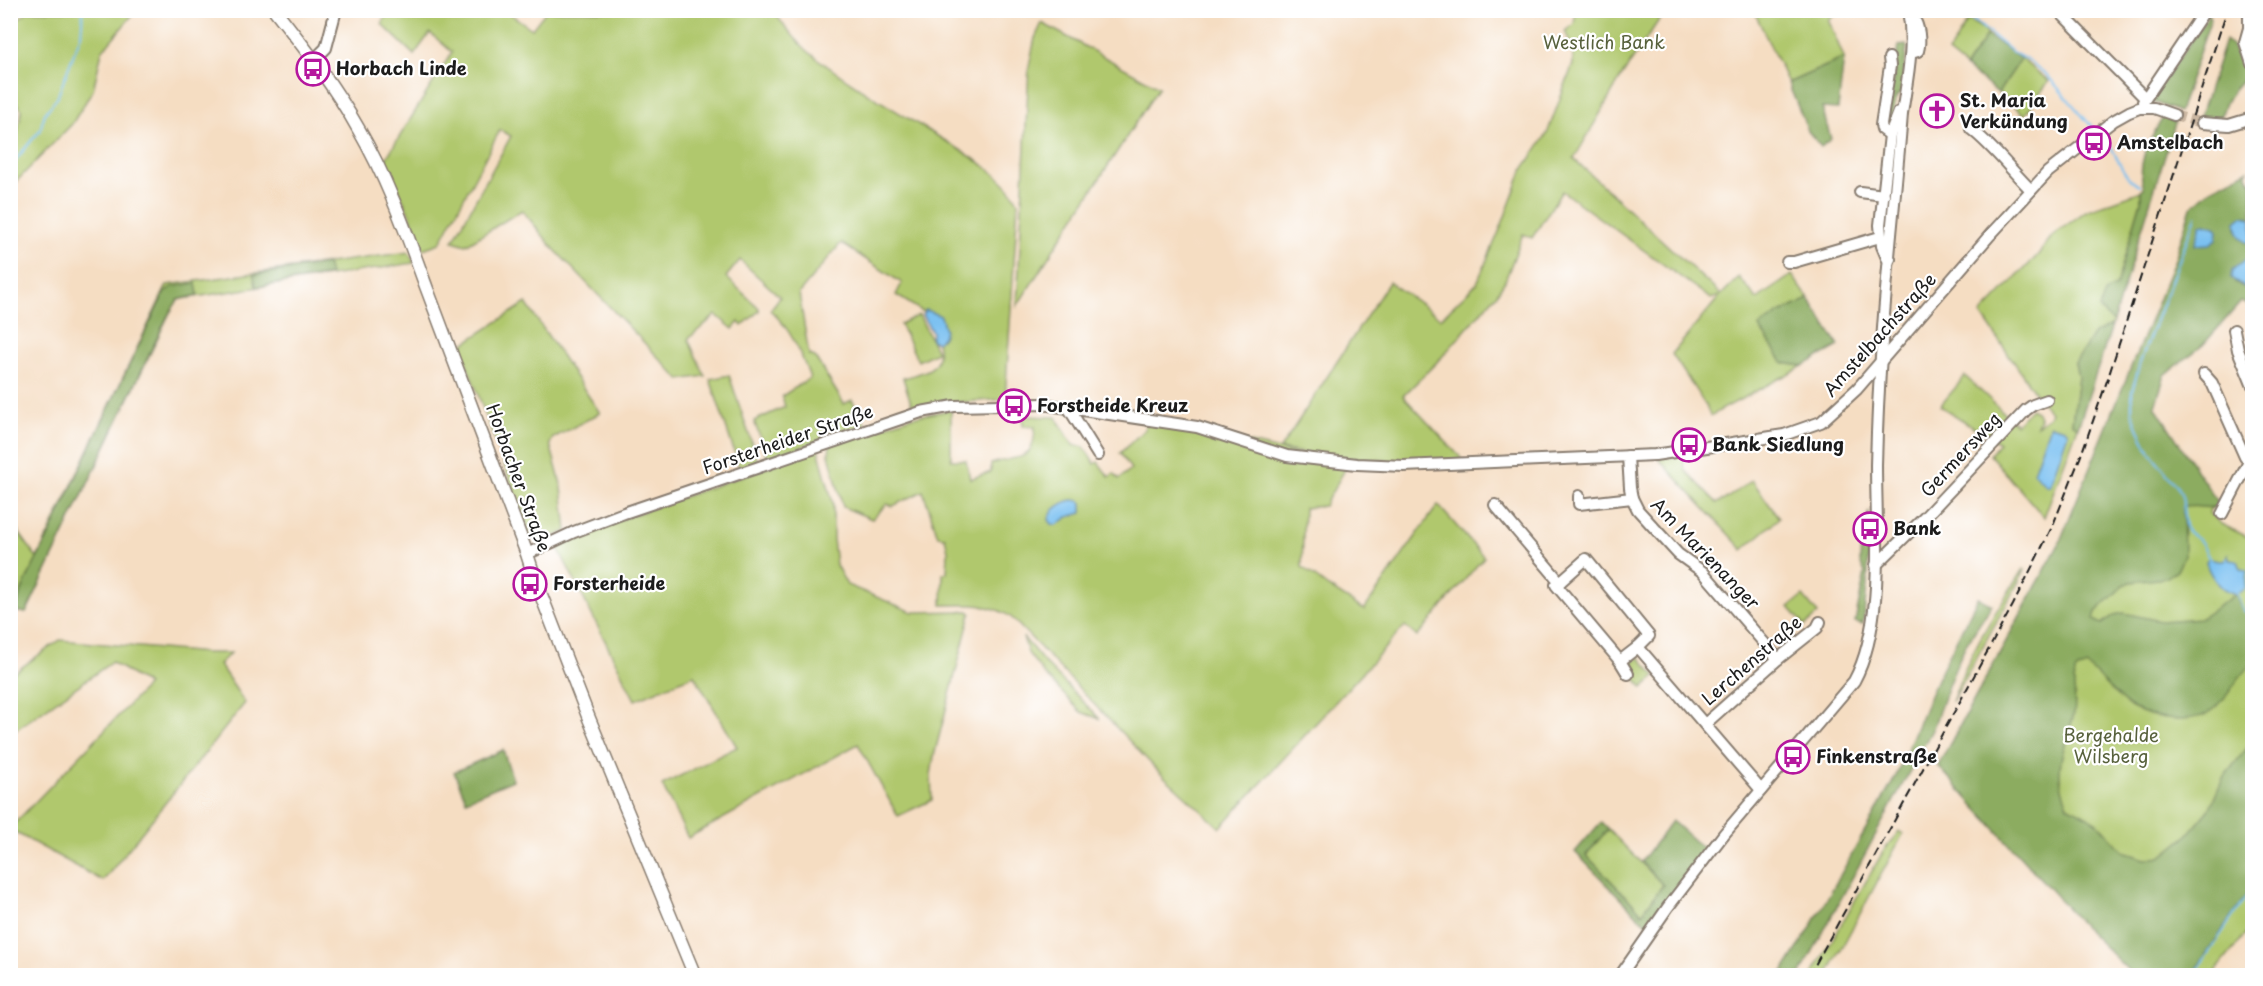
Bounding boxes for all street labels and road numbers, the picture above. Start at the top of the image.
street label: Amstelbachstraße [1816,266,1942,402]
street label: Forsterheider Straße [699,397,877,480]
street label: Horbacher Straße [480,400,559,555]
street label: Germersweg [1913,405,2007,503]
street label: Am Marienanger [1645,491,1767,615]
street label: Lerchenstraße [1695,609,1807,711]

